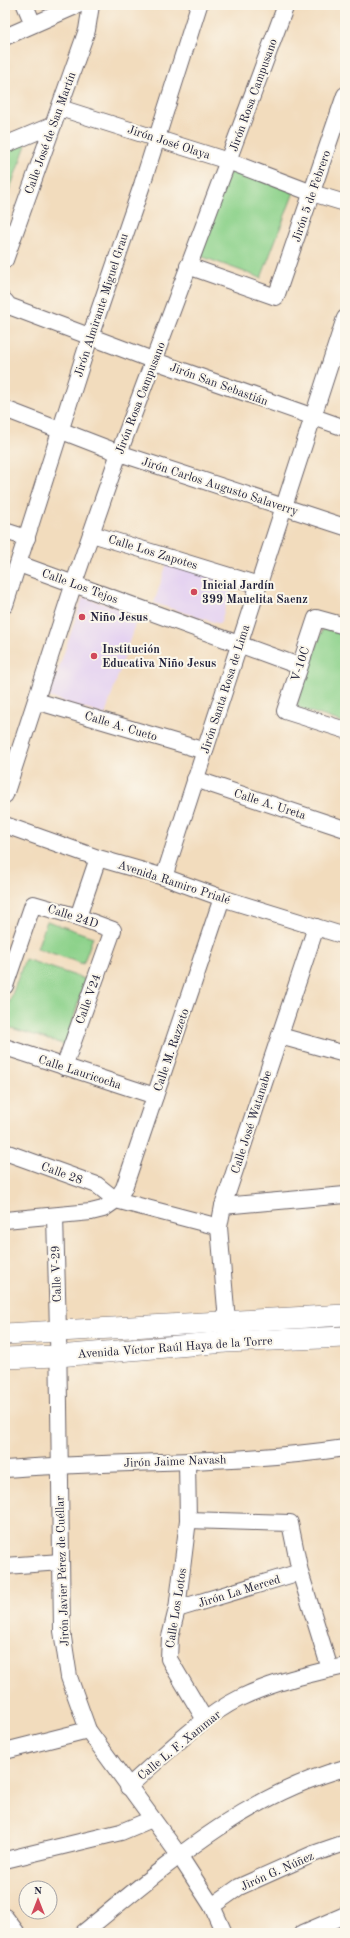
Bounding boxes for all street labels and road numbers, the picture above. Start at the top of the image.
street label: Jirón Rosa Campusano [228,37,280,153]
street label: Calle José de San Martín [23,70,79,196]
street label: Jirón José Olaya [126,124,212,162]
street label: Jirón 5 de Febrero [290,149,333,244]
street label: Jirón Almirante Miguel Grau [73,231,131,379]
street label: Jirón Rosa Campusano [114,341,168,456]
street label: Jirón San Sebastián [168,362,270,408]
street label: Jirón Carlos Augusto Salaverry [140,456,300,518]
street label: Calle Los Zapotes [107,534,199,572]
street label: Calle Los Tejos [40,568,119,606]
street label: Jirón Santa Rosa de Lima [199,623,252,755]
street label: V-10C [290,645,312,683]
street label: Calle A. Cueto [83,710,159,744]
street label: Calle A. Ureta [232,788,307,822]
street label: Avenida Ramiro Prialé [116,859,232,907]
street label: Calle 24D [46,903,100,931]
street label: Calle V24 [74,973,104,1026]
street label: Calle M. Razzeto [152,1007,192,1093]
street label: Calle Lauricocha [37,1054,123,1092]
street label: Calle José Watanabe [230,1069,274,1175]
street label: Calle 28 [39,1161,84,1187]
street label: Calle V-29 [50,1245,64,1303]
street label: Avenida Víctor Raúl Haya de la Torre [77,1335,273,1361]
street label: Jirón Jaime Navash [123,1454,227,1470]
street label: Jirón Javier Pérez de Cuéllar [54,1496,72,1646]
street label: Calle Los Lotos [165,1567,189,1649]
street label: Jirón La Merced [197,1574,282,1610]
street label: Calle L. F. Xammar [136,1709,223,1783]
street label: Jirón G. Núñez [239,1850,316,1893]

